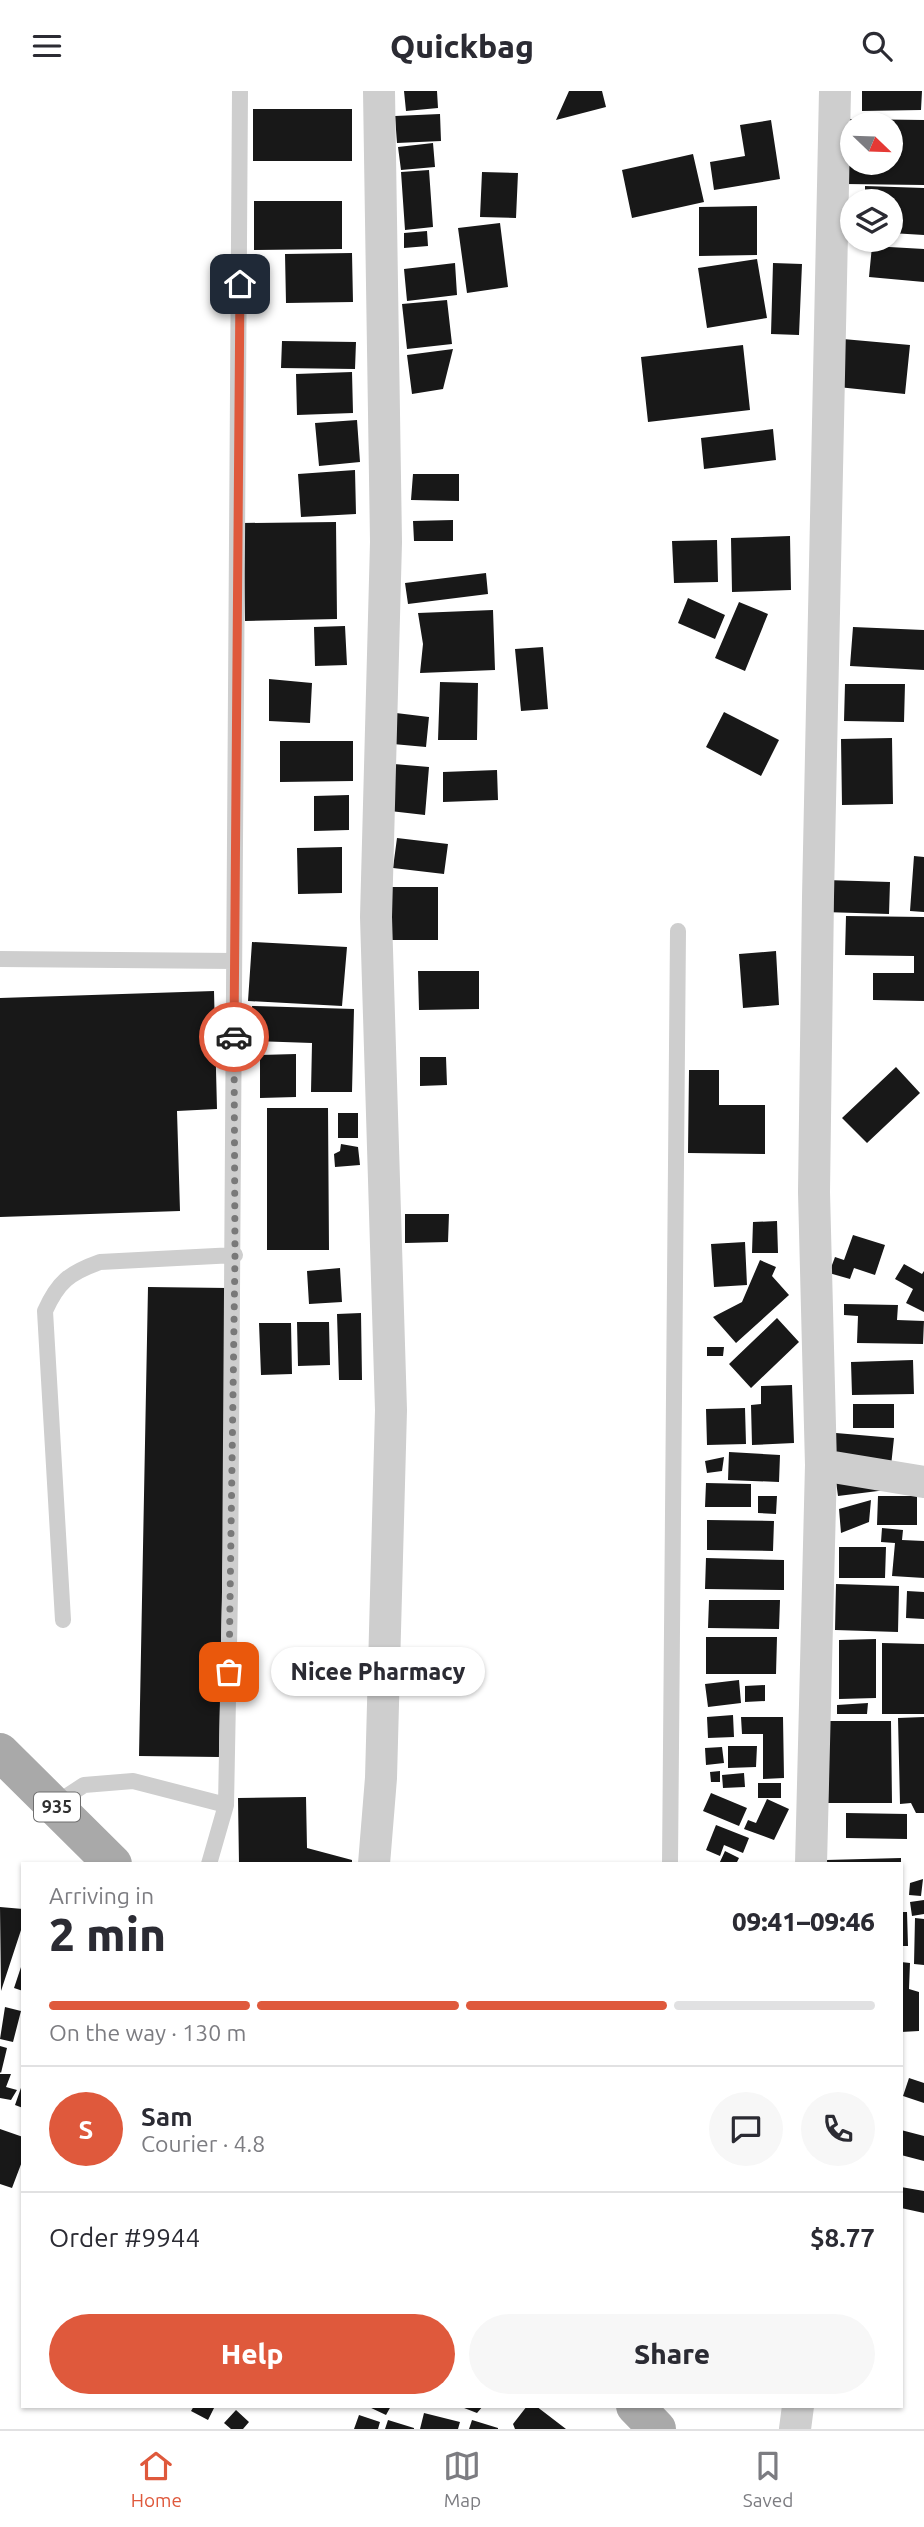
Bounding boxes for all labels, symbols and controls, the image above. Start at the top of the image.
icon: menu [28,27,66,65]
icon: search [858,27,896,65]
text: Quickbag [390,28,534,64]
north arrow [840,112,903,175]
map controls [840,112,903,252]
button: layers [840,189,903,252]
pin [210,254,270,314]
icon: home [221,265,259,303]
courier [199,1002,269,1072]
icon: car [215,1018,253,1056]
pin [199,1642,259,1702]
callout: Nicee Pharmacy [271,1647,485,1697]
icon: bag [210,1653,248,1691]
text: Nicee Pharmacy [291,1659,465,1684]
road number: 935 [34,1793,80,1821]
text: Arriving in [49,1883,154,1908]
text: 09:41–09:46 [732,1907,875,1936]
text: 2 min [49,1908,166,1960]
text: On the way · 130 m [49,2020,246,2045]
button: chat [709,2092,783,2166]
button: phone [801,2092,875,2166]
text: Sam [141,2102,193,2131]
text: S [79,2115,93,2144]
text: Courier · 4.8 [141,2131,265,2156]
text: Order #9944 [49,2223,200,2252]
text: $8.77 [810,2223,875,2252]
button: Help [49,2314,455,2394]
button: Share [469,2314,875,2394]
tab: Home [131,2447,182,2511]
tab: Map [443,2447,481,2511]
tab: Saved [743,2447,793,2511]

